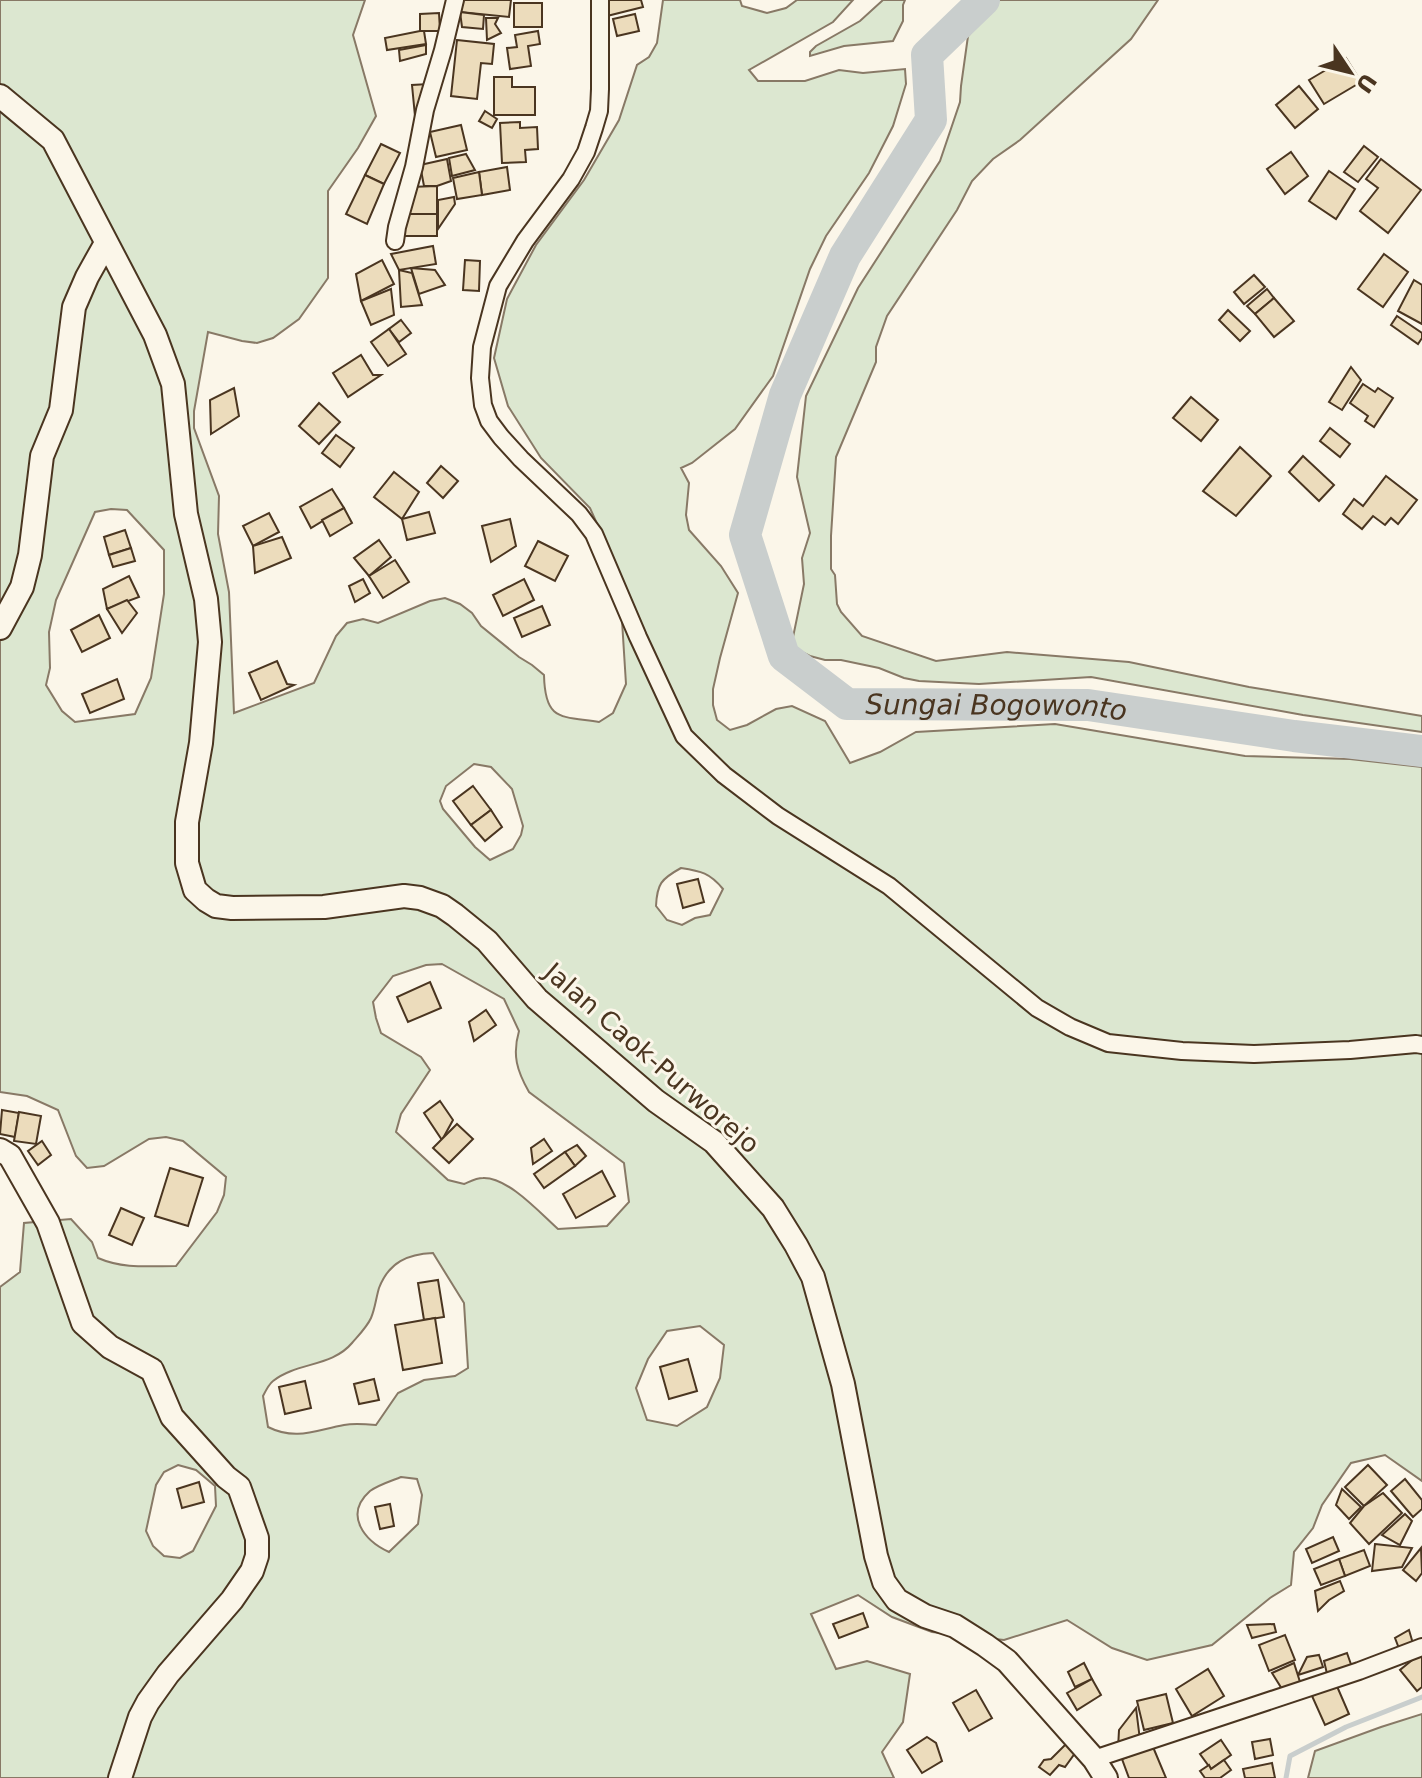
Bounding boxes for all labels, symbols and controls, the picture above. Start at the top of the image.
north arrow [1310,32,1390,112]
text: U [1351,69,1381,98]
water label: Sungai Bogowonto [865,688,1130,727]
street label: Jalan Caok-Purworejo [537,955,766,1159]

